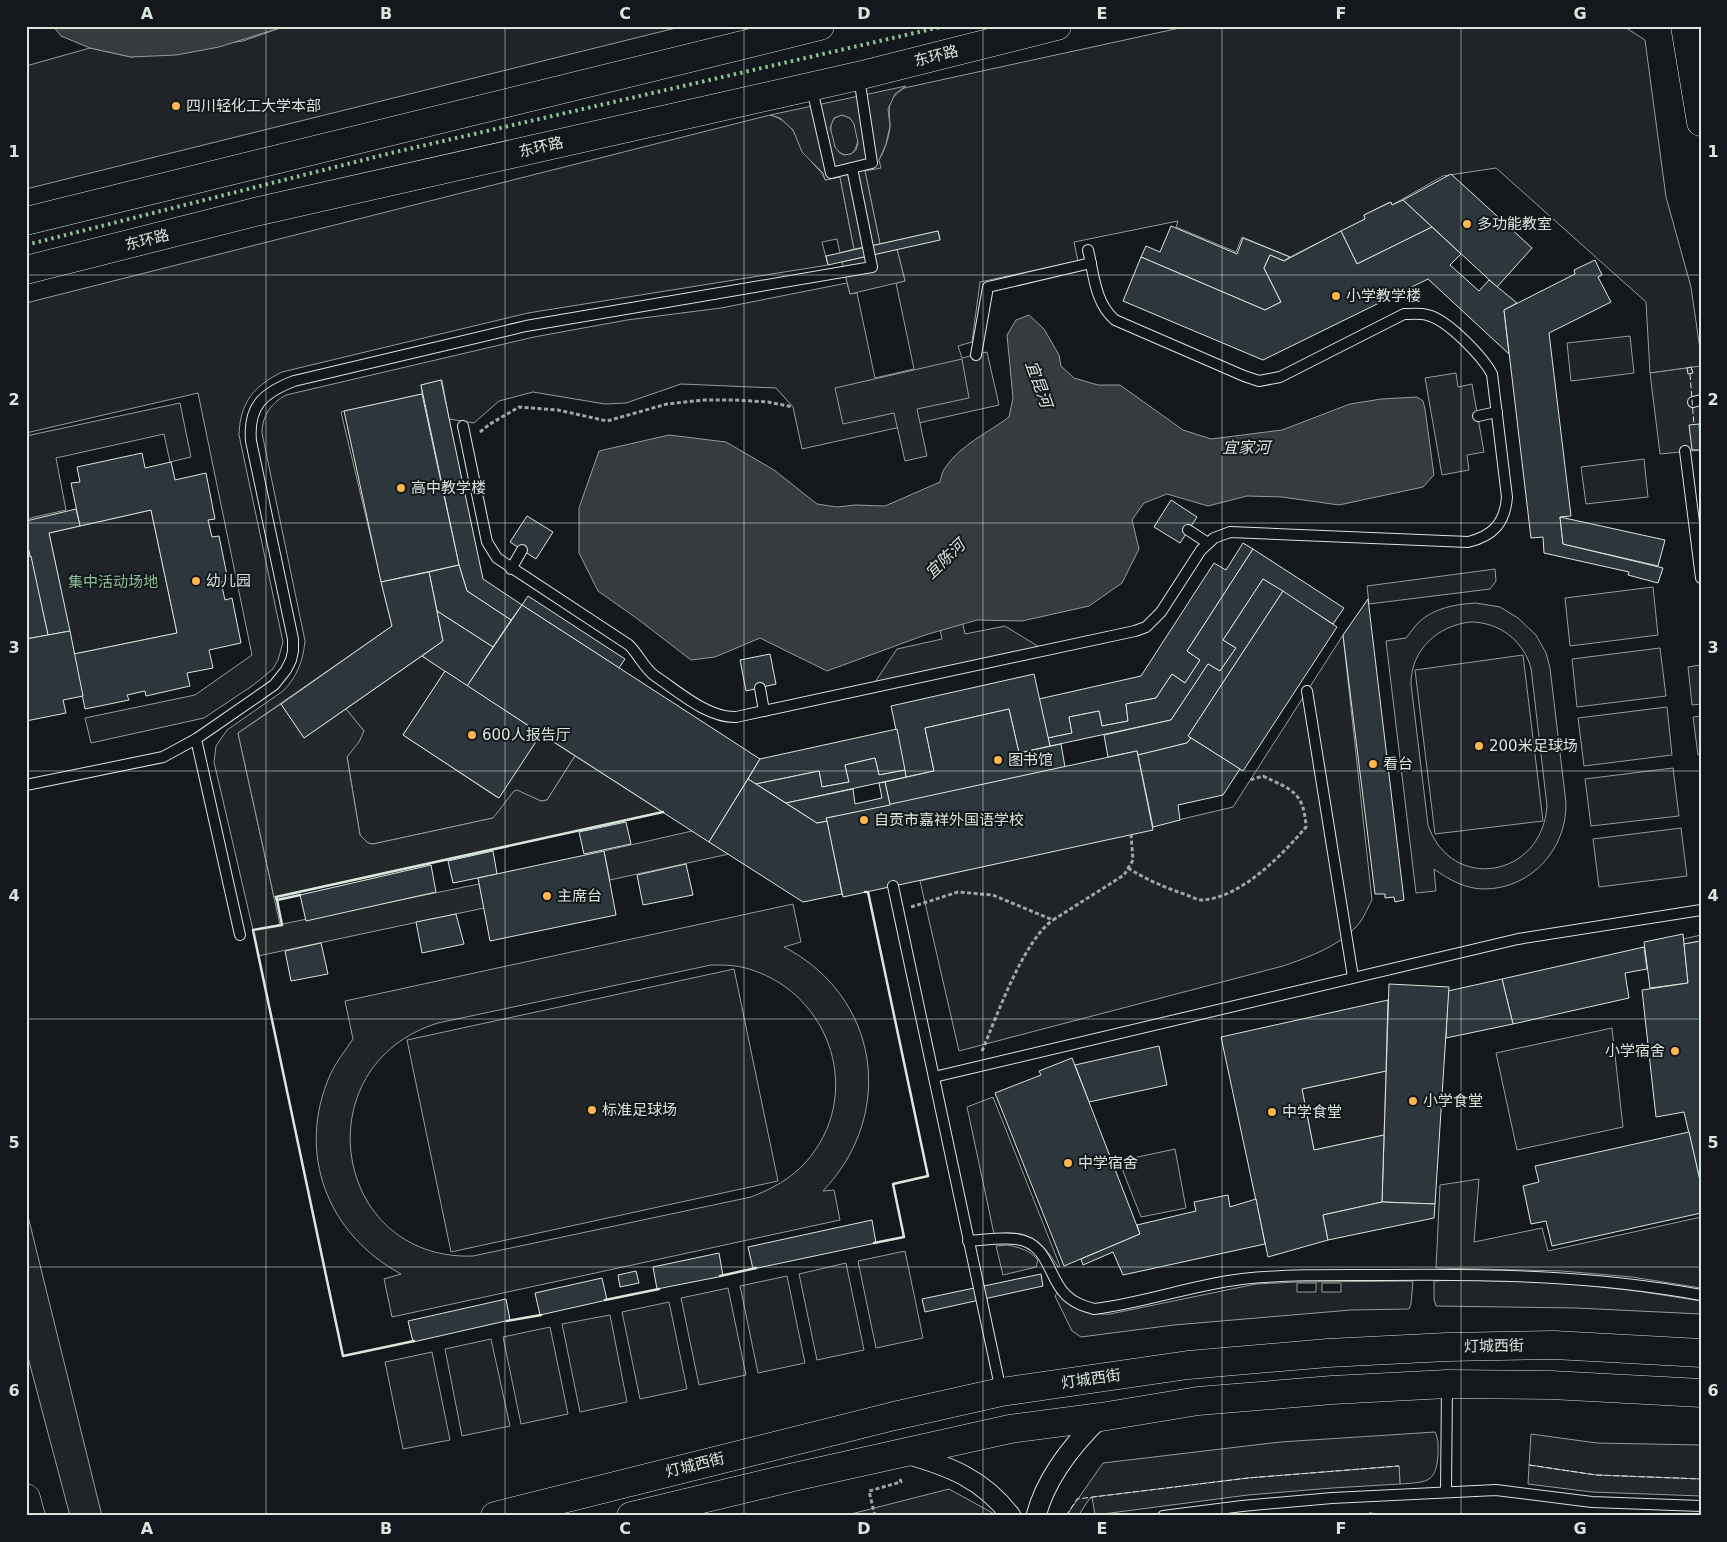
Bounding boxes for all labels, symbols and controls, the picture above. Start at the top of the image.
text: A [141,4,154,23]
text: B [380,4,392,23]
text: C [619,4,631,23]
text: D [857,4,871,23]
text: E [1097,4,1107,23]
text: F [1336,4,1346,23]
text: G [1573,4,1587,23]
street label: 东环路 [912,42,960,70]
place label: 四川轻化工大学本部 [186,97,321,115]
marker: 四川轻化工大学本部 [170,100,182,112]
street label: 东环路 [517,133,565,161]
text: 1 [8,142,20,161]
text: 1 [1707,142,1719,161]
place label: 多功能教室 [1477,215,1552,233]
marker: 多功能教室 [1461,218,1473,230]
street label: 东环路 [123,226,171,254]
place label: 小学教学楼 [1346,287,1421,305]
marker: 小学教学楼 [1330,290,1342,302]
water label: 宜昆河 [1022,358,1057,413]
text: 2 [8,390,20,409]
text: 2 [1707,390,1719,409]
water label: 宜家河 [1222,438,1273,457]
place label: 高中教学楼 [411,479,486,497]
marker: 高中教学楼 [395,482,407,494]
water label: 宜陈河 [921,533,971,583]
place label: 幼儿园 [206,572,251,590]
park label: 集中活动场地 [68,573,158,591]
marker: 幼儿园 [190,575,202,587]
text: 3 [8,638,20,657]
text: 3 [1707,638,1719,657]
place label: 600人报告厅 [482,726,571,744]
marker: 600人报告厅 [466,729,478,741]
place label: 200米足球场 [1489,737,1578,755]
marker: 200米足球场 [1473,740,1485,752]
place label: 图书馆 [1008,751,1053,769]
marker: 图书馆 [992,754,1004,766]
place label: 看台 [1383,755,1413,773]
marker: 看台 [1367,758,1379,770]
place label: 自贡市嘉祥外国语学校 [874,811,1024,829]
marker: 自贡市嘉祥外国语学校 [858,814,870,826]
text: 4 [8,886,20,905]
text: 4 [1707,886,1719,905]
place label: 主席台 [557,887,602,905]
marker: 主席台 [541,890,553,902]
place label: 小学宿舍 [1605,1042,1665,1060]
marker: 小学宿舍 [1669,1045,1681,1057]
place label: 小学食堂 [1423,1092,1483,1110]
marker: 小学食堂 [1407,1095,1419,1107]
place label: 标准足球场 [602,1101,677,1119]
place label: 中学食堂 [1282,1103,1342,1121]
marker: 标准足球场 [586,1104,598,1116]
marker: 中学食堂 [1266,1106,1278,1118]
text: 5 [8,1133,20,1152]
text: 5 [1707,1133,1719,1152]
place label: 中学宿舍 [1078,1154,1138,1172]
marker: 中学宿舍 [1062,1157,1074,1169]
street label: 灯城西街 [1464,1336,1524,1356]
street label: 灯城西街 [1060,1366,1122,1392]
text: 6 [8,1381,20,1400]
text: 6 [1707,1381,1719,1400]
street label: 灯城西街 [664,1449,726,1481]
text: A [141,1519,154,1538]
text: B [380,1519,392,1538]
text: C [619,1519,631,1538]
text: D [857,1519,871,1538]
text: E [1097,1519,1107,1538]
text: F [1336,1519,1346,1538]
text: G [1573,1519,1587,1538]

